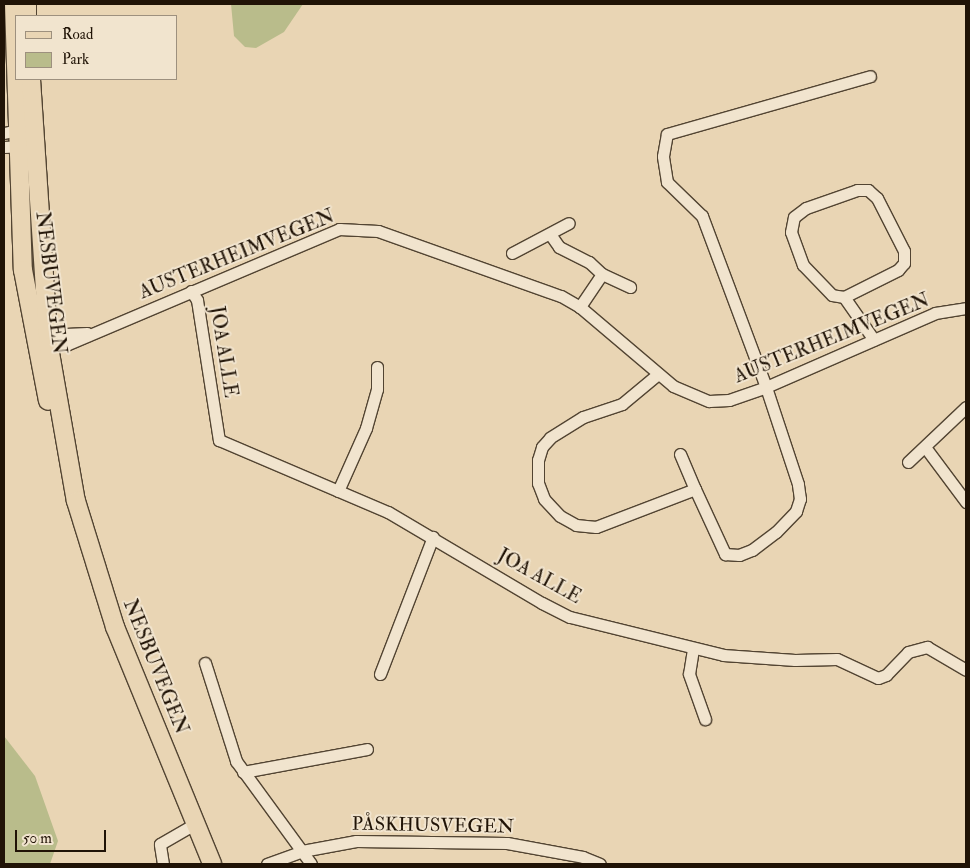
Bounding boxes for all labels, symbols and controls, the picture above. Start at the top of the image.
legend [15,15,178,80]
text: Road [62,25,93,44]
text: Park [62,50,89,69]
street label: AUSTERHEIMVEGEN [136,205,338,305]
street label: NESBUVEGEN [30,211,70,355]
street label: AUSTERHEIMVEGEN [731,289,933,389]
street label: JOA ALLE [205,305,241,399]
street label: JOA ALLE [493,545,585,609]
street label: NESBUVEGEN [118,596,192,738]
street label: PÅSKHUSVEGEN [352,813,514,839]
scale bar [18,820,109,852]
text: 50 m [23,829,52,848]

